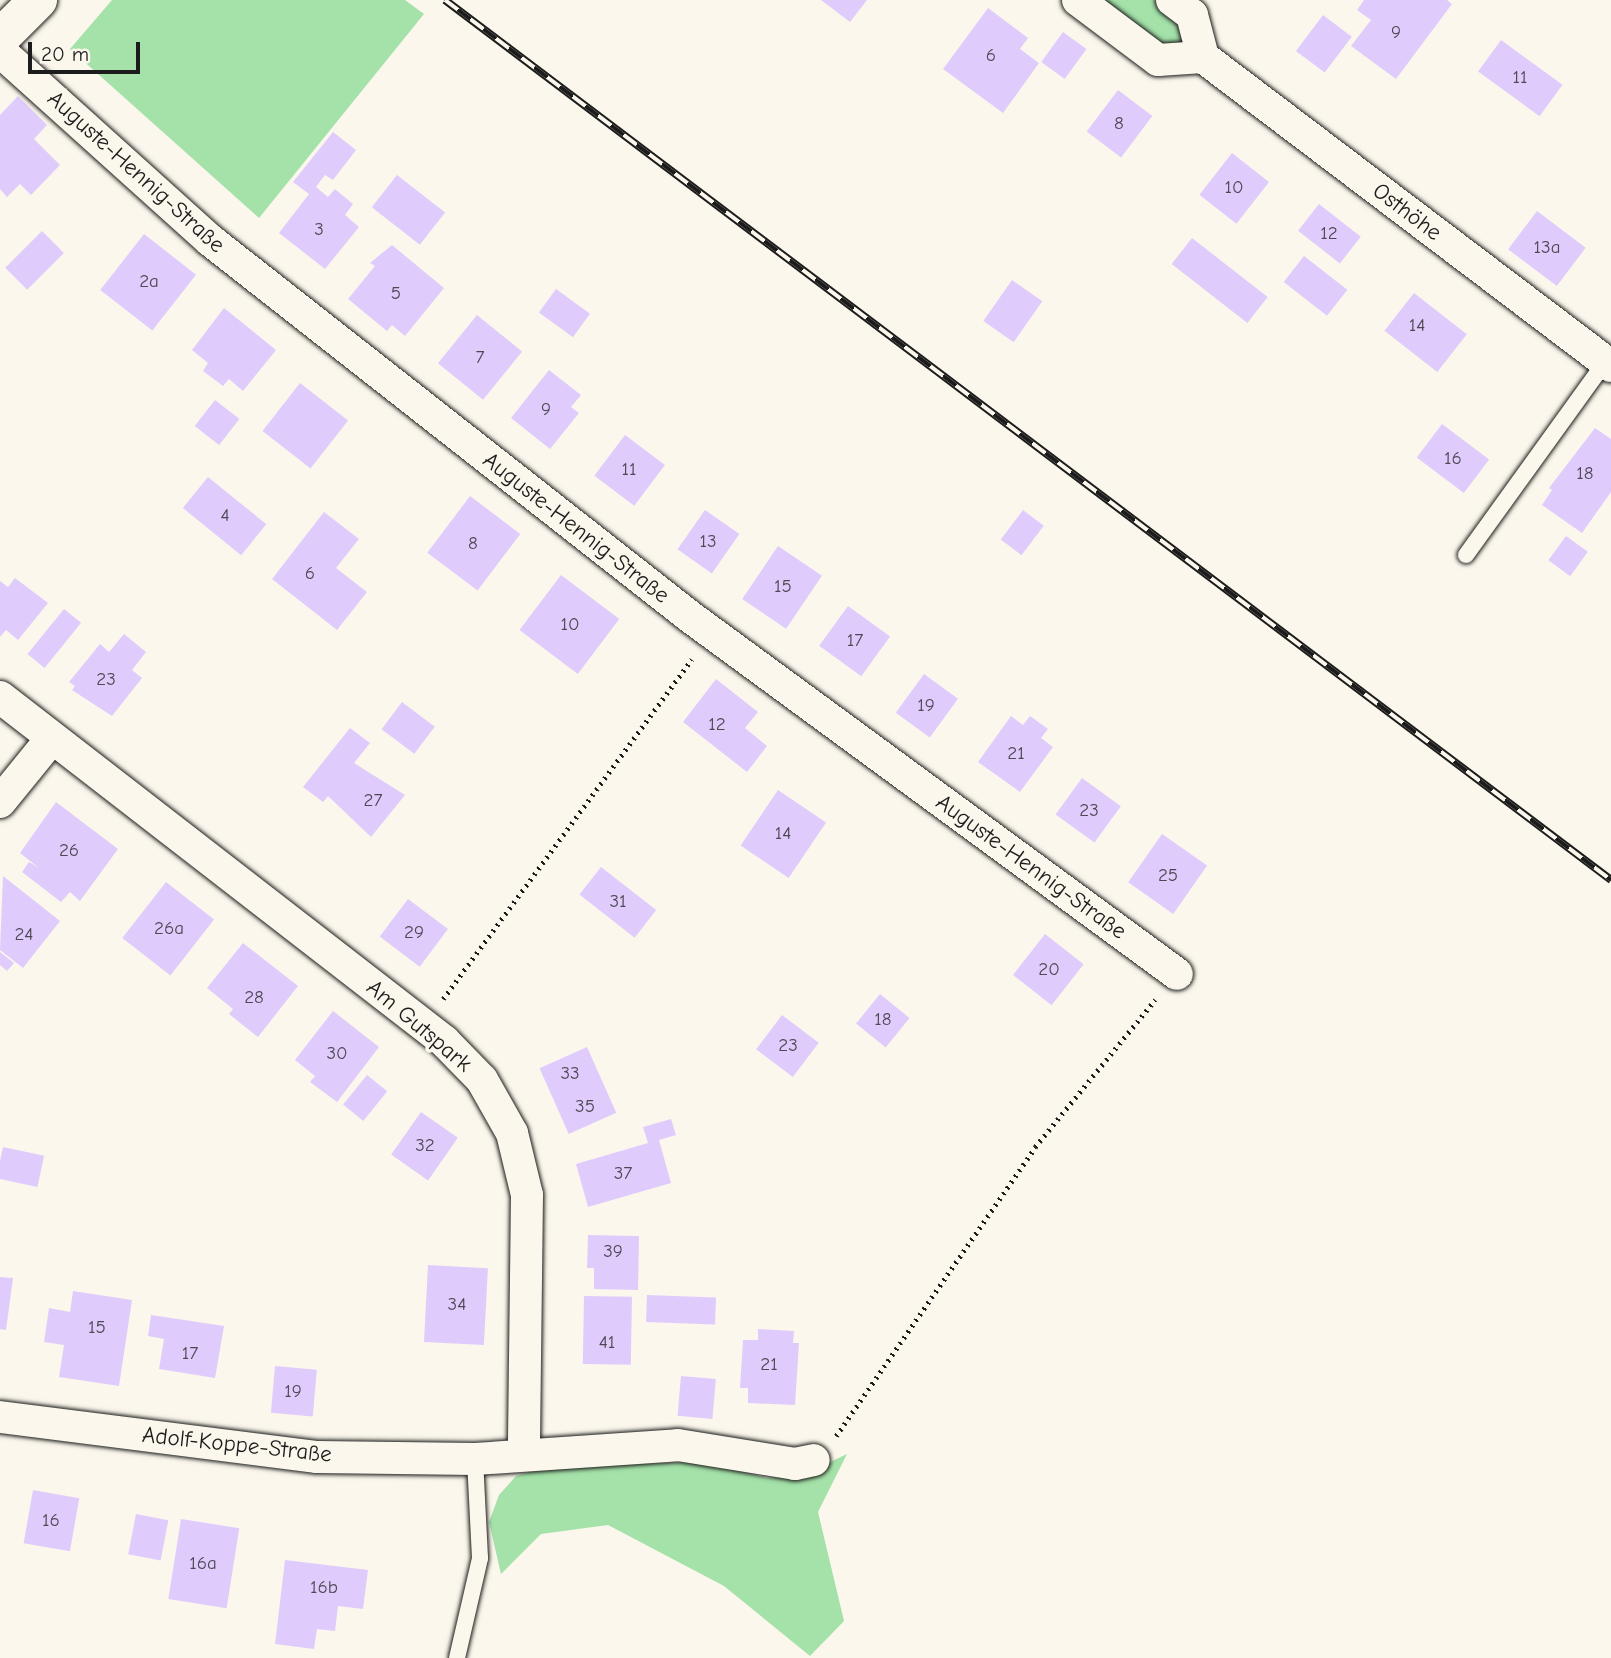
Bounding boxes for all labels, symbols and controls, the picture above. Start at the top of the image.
house number: 9 [1391,22,1401,44]
scale bar [32,28,144,72]
text: 20 m [41,42,89,66]
house number: 6 [986,45,996,67]
house number: 11 [1512,67,1528,89]
street label: Auguste-Hennig-Straße [42,85,230,259]
house number: 8 [1114,113,1124,135]
house number: 10 [1224,177,1244,199]
street label: Osthöhe [1367,177,1447,247]
house number: 3 [314,219,324,241]
house number: 12 [1320,223,1338,245]
house number: 13a [1534,237,1560,259]
house number: 2a [139,271,159,293]
house number: 5 [391,283,401,305]
house number: 14 [1409,315,1425,337]
house number: 7 [476,347,484,369]
house number: 9 [541,399,551,421]
street label: Auguste-Hennig-Straße [477,447,675,609]
house number: 16 [1444,448,1462,470]
house number: 11 [621,459,637,481]
house number: 18 [1576,463,1594,485]
house number: 4 [220,505,230,527]
house number: 13 [699,531,717,553]
house number: 8 [468,533,478,555]
house number: 6 [305,563,315,585]
house number: 15 [774,576,792,598]
house number: 10 [560,614,580,636]
house number: 17 [847,630,863,652]
house number: 23 [96,669,116,691]
house number: 19 [917,695,935,717]
house number: 12 [708,714,726,736]
house number: 21 [1007,743,1025,765]
street label: Auguste-Hennig-Straße [930,789,1132,945]
house number: 27 [364,790,382,812]
house number: 23 [1079,800,1099,822]
house number: 14 [775,823,791,845]
house number: 26 [59,840,79,862]
house number: 25 [1158,865,1178,887]
house number: 31 [609,891,627,913]
house number: 26a [154,918,184,940]
house number: 29 [404,922,424,944]
house number: 24 [14,924,34,946]
house number: 20 [1038,959,1060,981]
street label: Am Gutspark [361,974,477,1078]
house number: 28 [244,987,264,1009]
house number: 18 [874,1009,892,1031]
house number: 23 [778,1035,798,1057]
house number: 30 [326,1043,348,1065]
house number: 33 [560,1063,580,1085]
house number: 35 [575,1096,595,1118]
house number: 32 [415,1135,435,1157]
house number: 37 [614,1163,632,1185]
house number: 39 [603,1241,623,1263]
house number: 34 [448,1294,466,1316]
house number: 15 [88,1317,106,1339]
house number: 41 [599,1332,615,1354]
house number: 17 [182,1343,198,1365]
house number: 21 [760,1354,778,1376]
house number: 19 [284,1381,302,1403]
street label: Adolf-Koppe-Straße [141,1421,333,1469]
house number: 16 [42,1510,60,1532]
house number: 16a [189,1553,217,1575]
house number: 16b [310,1577,338,1599]

